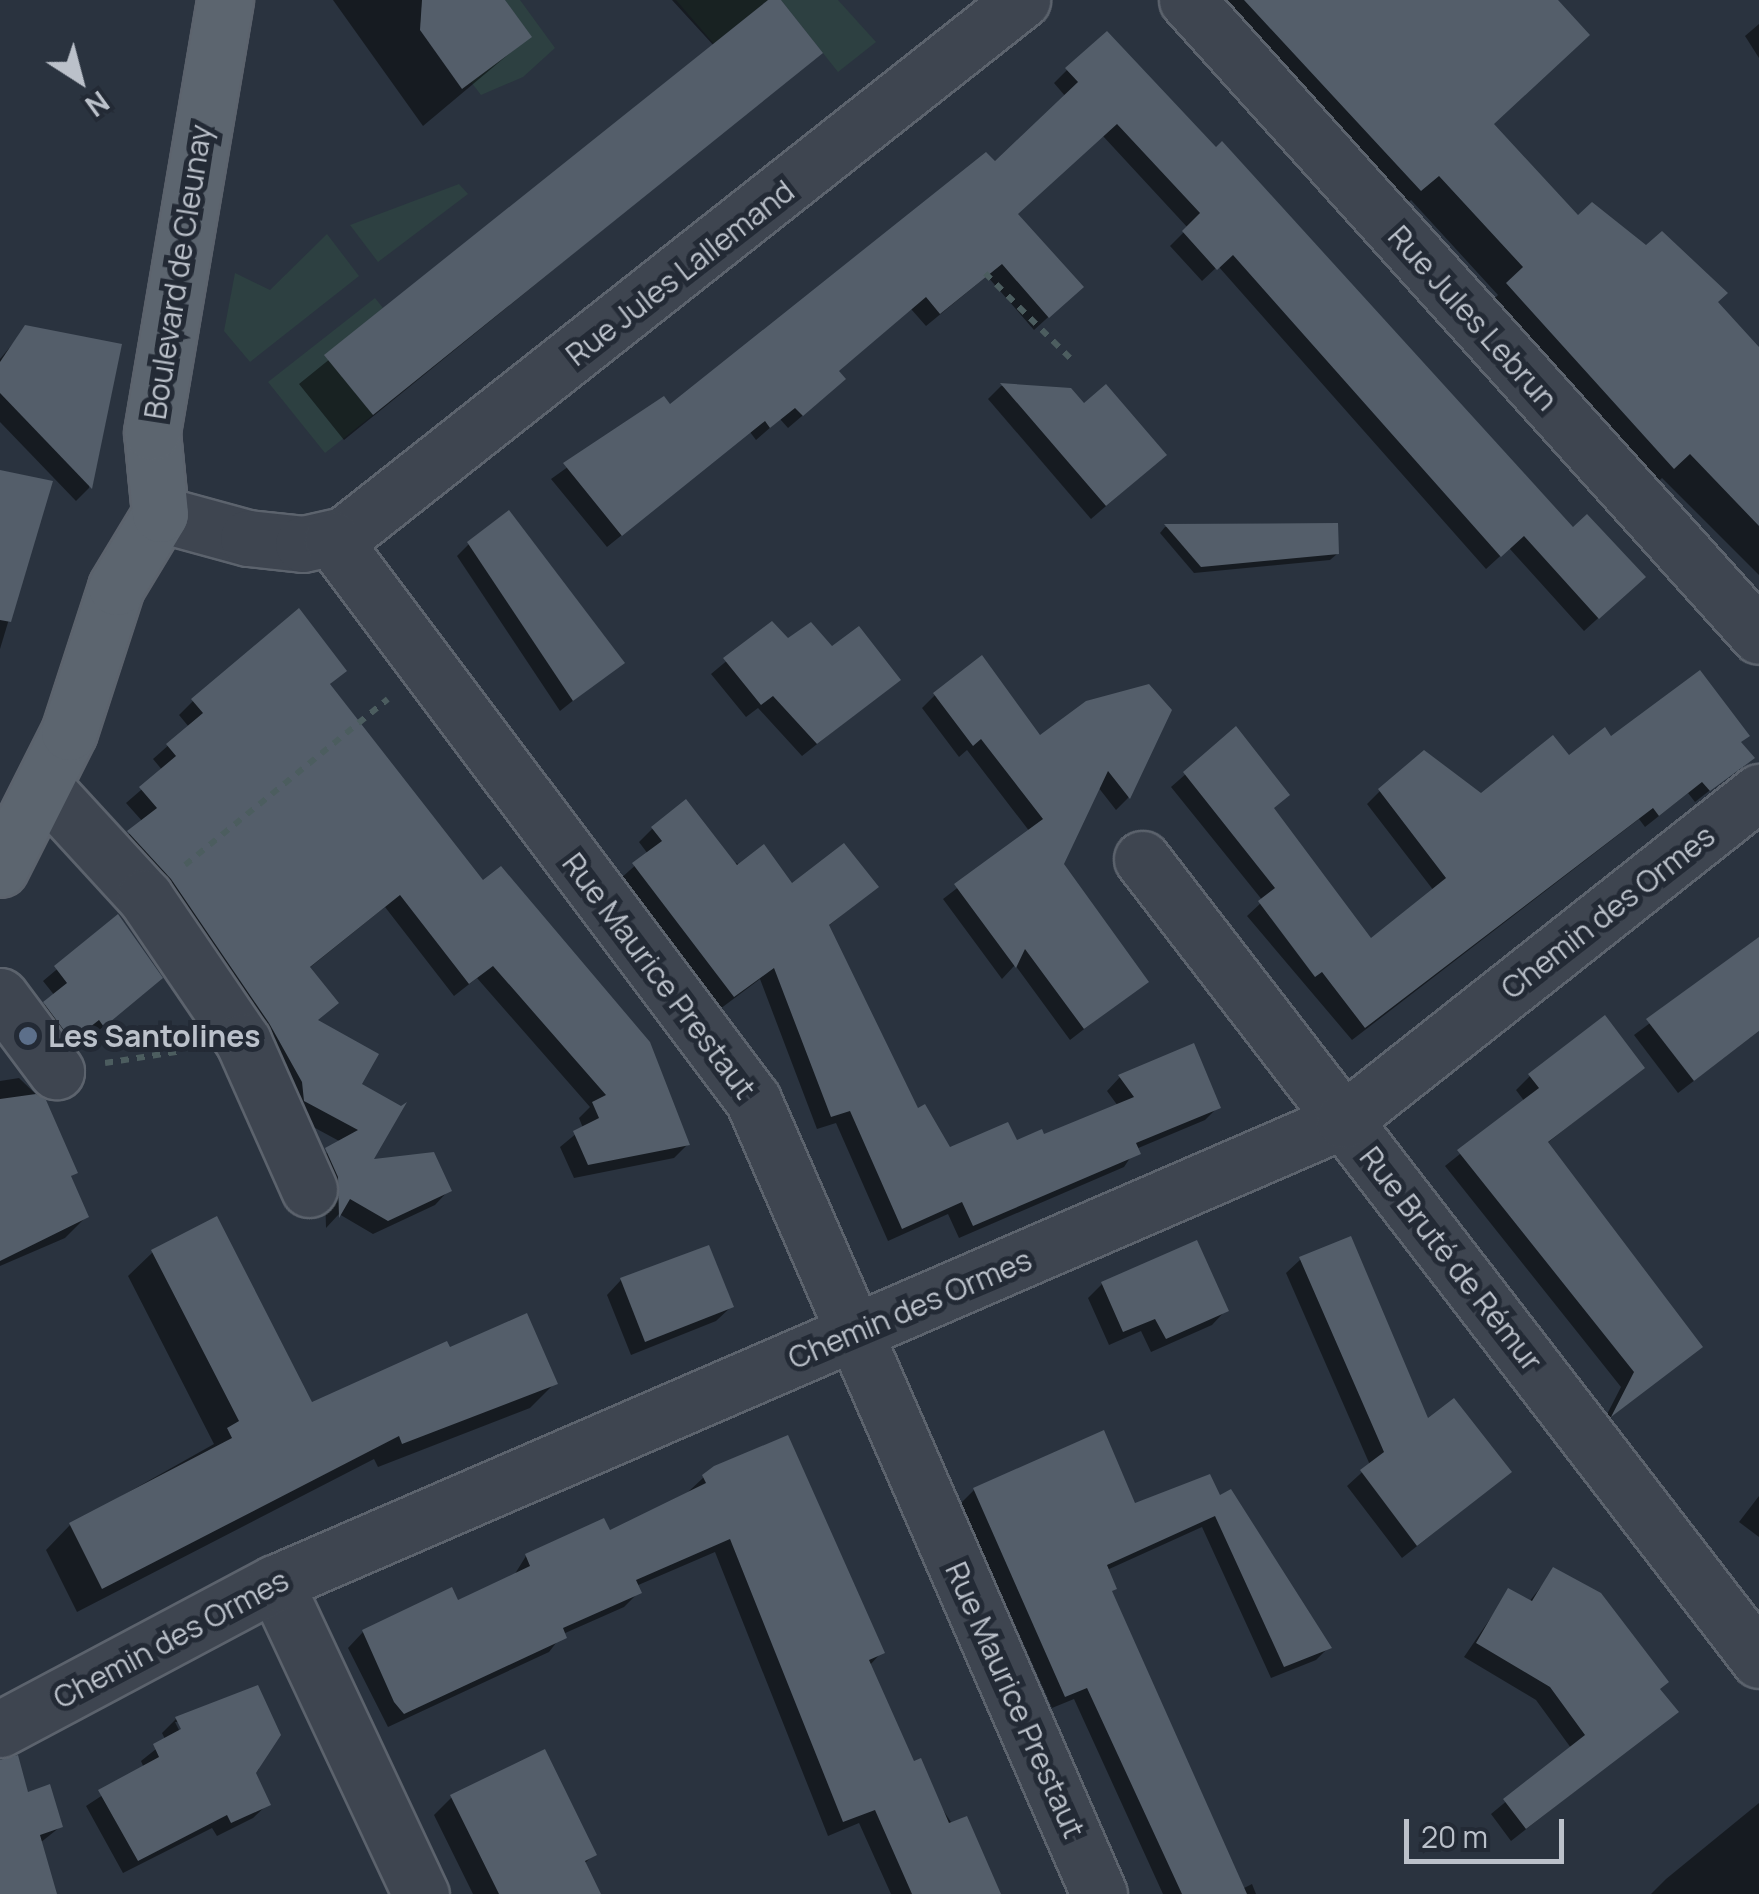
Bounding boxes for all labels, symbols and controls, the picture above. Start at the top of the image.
north arrow [30,30,130,130]
text: N [78,83,117,126]
street label: Boulevard de Cleunay [137,122,219,422]
street label: Rue Jules Lallemand [559,173,801,373]
street label: Rue Jules Lebrun [1381,219,1565,417]
street label: Chemin des Ormes [1494,818,1722,1006]
street label: Rue Maurice Prestaut [555,846,763,1106]
place label: Les Santolines [48,1018,260,1054]
marker: Les Santolines [17,1025,39,1047]
street label: Rue Bruté de Rémur [1352,1140,1550,1378]
street label: Chemin des Ormes [783,1241,1037,1377]
street label: Rue Maurice Prestaut [938,1557,1092,1843]
street label: Chemin des Ormes [47,1562,295,1716]
scale bar [1409,1799,1569,1861]
text: 20 m [1421,1816,1488,1857]

